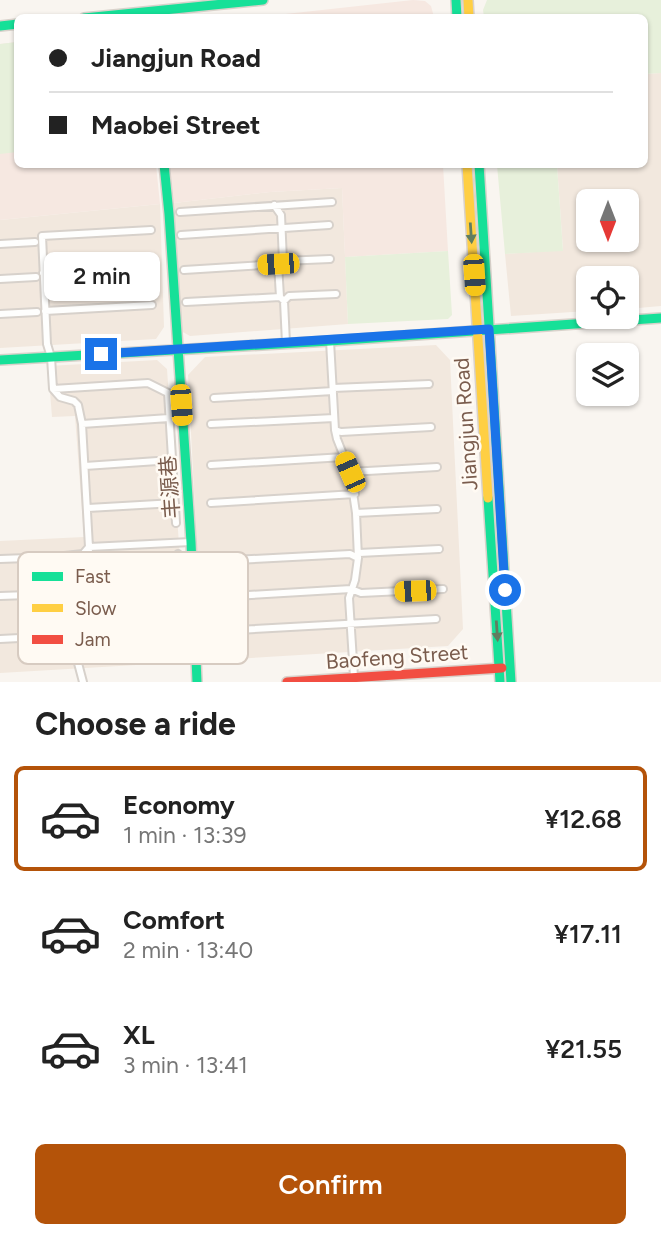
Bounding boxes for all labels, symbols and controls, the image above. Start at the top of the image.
text: Jiangjun Road [91,42,261,74]
text: Maobei Street [91,109,261,141]
north arrow [576,189,639,252]
map controls [576,189,639,406]
one-way arrow [466,222,477,244]
callout: 2 min [43,252,159,302]
car [257,252,300,276]
car [463,253,486,297]
text: 2 min [73,262,131,290]
button: locate [576,266,639,329]
route end [85,338,117,370]
button: layers [576,343,639,406]
street label: Jiangjun Road [448,357,483,491]
car [170,383,193,427]
car [332,449,369,495]
street label: 丰源巷 [155,455,184,519]
legend [18,552,248,664]
text: Fast [75,565,111,588]
route start [489,574,521,606]
car [394,580,437,602]
text: Slow [75,597,117,620]
one-way arrow [492,620,503,642]
text: Jam [75,628,111,651]
street label: Baofeng Street [325,639,469,674]
text: Choose a ride [35,705,236,743]
icon: car [39,787,102,850]
text: Economy [123,789,235,821]
text: ¥12.68 [544,803,622,835]
text: 1 min · 13:39 [123,821,247,849]
icon: car [39,902,102,965]
text: Comfort [123,904,225,936]
text: ¥17.11 [554,918,622,950]
text: 2 min · 13:40 [123,936,253,964]
icon: car [39,1017,102,1080]
text: XL [123,1019,155,1051]
text: ¥21.55 [545,1033,622,1065]
text: 3 min · 13:41 [123,1051,248,1079]
button: Confirm [35,1144,626,1224]

